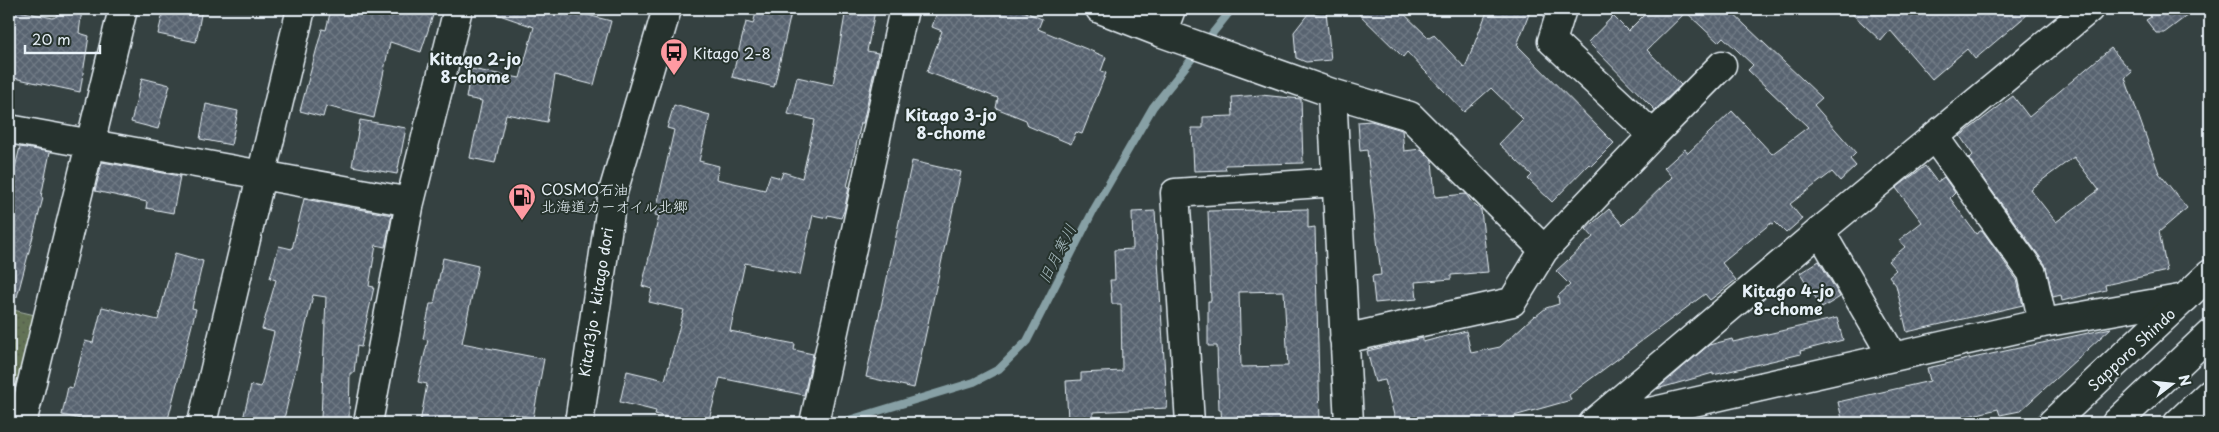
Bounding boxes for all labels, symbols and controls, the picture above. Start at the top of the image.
scale bar [25,22,100,54]
text: 20 m [32,27,71,50]
bus stop icon: Kitago 2-8 [659,37,689,76]
place label: Kitago 2-8 [693,41,771,64]
district label: Kitago 2-jo 8-chome [429,46,521,88]
district label: Kitago 3-jo 8-chome [905,102,997,144]
place label: COSMO石油 北海道カーオイル北郷 [541,177,688,217]
fuel station icon: COSMO石油 北海道カーオイル北郷 [507,182,537,221]
water label: 旧月寒川 [1031,219,1081,287]
street label: Kita13jo・kitago dori [572,226,618,378]
district label: Kitago 4-jo 8-chome [1742,278,1834,320]
street label: Sapporo Shindo [2082,302,2180,396]
north arrow [2146,360,2196,410]
text: N [2173,372,2197,389]

